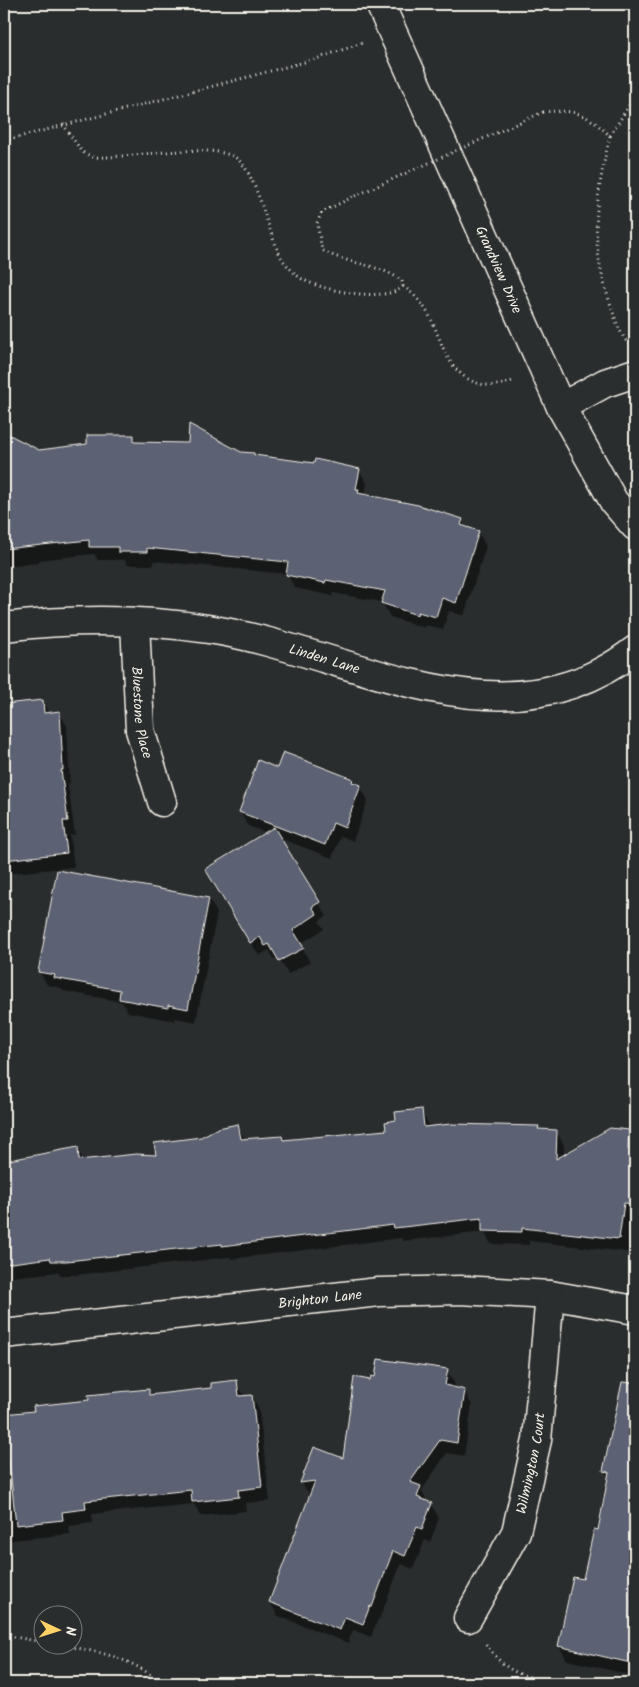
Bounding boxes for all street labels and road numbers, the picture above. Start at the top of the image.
street label: Grandview Drive [469,222,528,318]
street label: Linden Lane [286,638,363,681]
street label: Bluestone Place [125,666,158,762]
street label: Brighton Lane [277,1284,364,1315]
street label: Wilmington Court [511,1411,551,1516]

